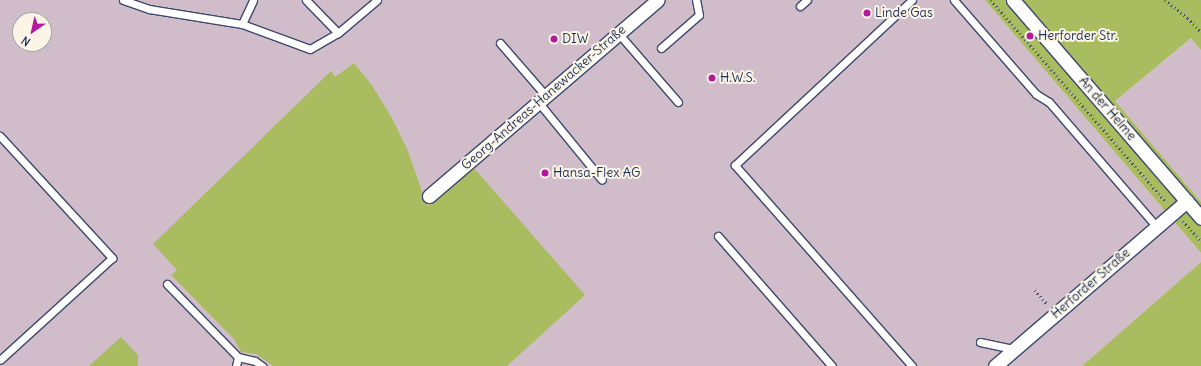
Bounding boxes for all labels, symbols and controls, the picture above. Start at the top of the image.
place label: Linde Gas [875,5,933,21]
marker: Linde Gas [862,8,872,18]
north arrow [12,12,52,52]
street label: Georg-Andreas-Hanewacker-Straße [459,22,629,174]
place label: Herforder Str. [1038,28,1118,44]
place label: DIW [562,31,588,47]
marker: Herforder Str. [1025,31,1035,41]
text: N [19,33,33,49]
marker: DIW [549,34,559,44]
place label: H.W.S. [720,70,755,86]
marker: H.W.S. [707,73,717,83]
street label: An der Helme [1075,74,1139,144]
place label: Hansa-Flex AG [553,165,640,181]
marker: Hansa-Flex AG [540,168,550,178]
street label: Herforder Straße [1048,246,1134,322]

